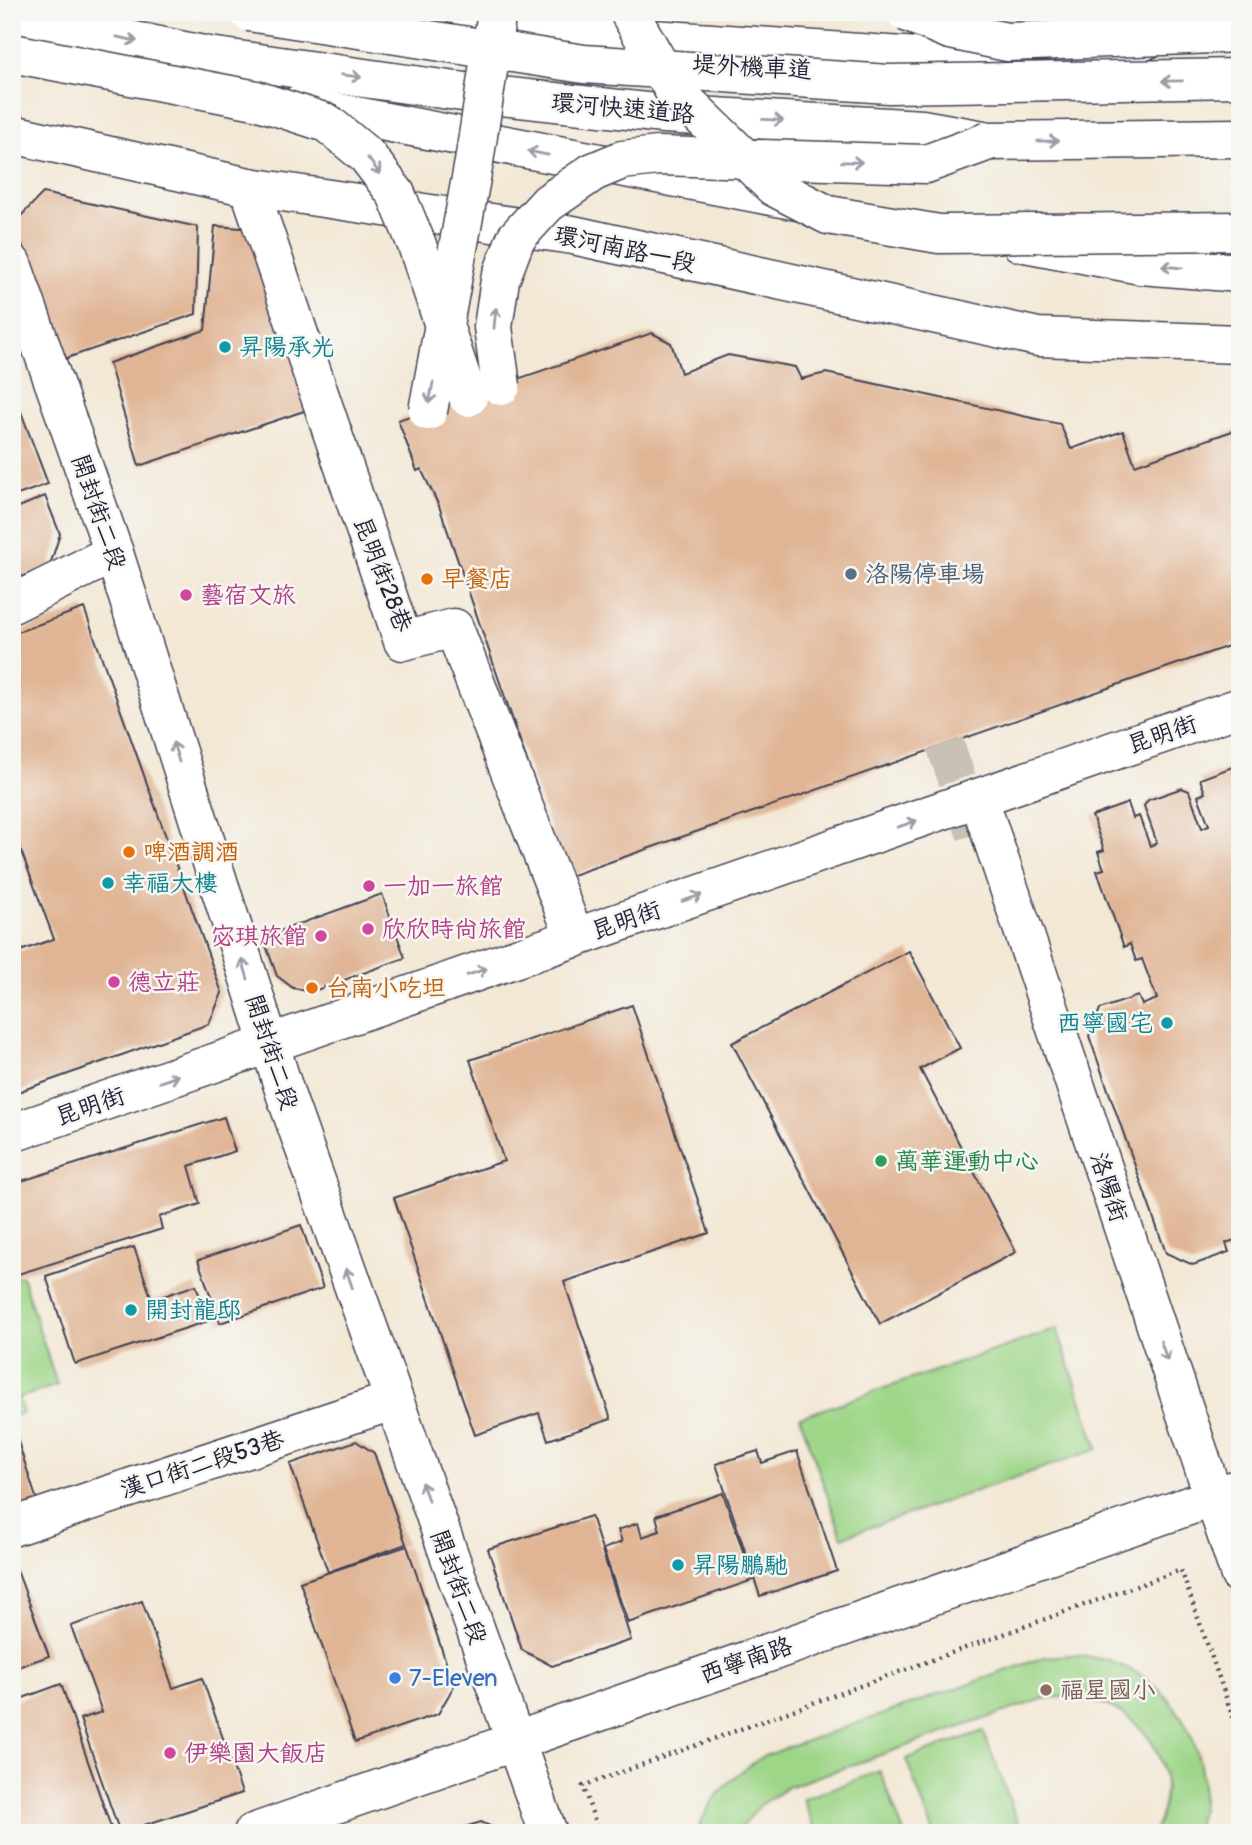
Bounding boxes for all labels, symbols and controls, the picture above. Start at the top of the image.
one-way arrow [115,33,138,47]
street label: 堤外機車道 [691,50,813,85]
one-way arrow [340,70,362,83]
one-way arrow [1160,74,1183,87]
street label: 環河快速道路 [550,88,696,129]
one-way arrow [761,114,783,127]
one-way arrow [1036,134,1059,147]
one-way arrow [527,145,550,159]
one-way arrow [367,156,382,174]
one-way arrow [841,156,864,169]
street label: 環河南路一段 [551,220,698,279]
one-way arrow [1161,260,1184,273]
one-way arrow [488,307,501,330]
place label: 昇陽承光 [239,333,335,362]
marker: 昇陽承光 [217,339,233,355]
one-way arrow [424,381,437,404]
street label: 開封街二段 [65,451,132,574]
street label: 昆明街28巷 [347,512,418,636]
place label: 洛陽停車場 [865,560,985,589]
place label: 早餐店 [441,565,513,594]
marker: 洛陽停車場 [843,566,859,582]
marker: 早餐店 [419,571,435,587]
place label: 藝宿文旅 [200,581,296,610]
marker: 藝宿文旅 [178,587,194,603]
street label: 昆明街 [1123,709,1201,760]
one-way arrow [169,742,182,764]
one-way arrow [896,817,918,830]
place label: 啤酒調酒 [143,838,239,867]
marker: 啤酒調酒 [121,844,137,860]
place label: 幸福大樓 [122,869,218,898]
place label: 一加一旅館 [383,872,503,901]
marker: 幸福大樓 [100,875,116,891]
marker: 一加一旅館 [361,878,377,894]
one-way arrow [680,891,702,903]
street label: 昆明街 [587,895,665,946]
place label: 欣欣時尚旅館 [382,915,526,944]
marker: 欣欣時尚旅館 [360,921,376,937]
place label: 宓琪旅館 [211,922,307,951]
marker: 宓琪旅館 [313,928,329,944]
one-way arrow [238,959,250,981]
one-way arrow [465,965,487,977]
place label: 德立莊 [128,968,200,997]
marker: 德立莊 [106,974,122,990]
place label: 台南小吃坦 [326,974,446,1003]
marker: 台南小吃坦 [304,980,320,996]
street label: 開封街二段 [239,991,304,1114]
place label: 西寧國宅 [1057,1009,1153,1038]
marker: 西寧國宅 [1159,1015,1175,1031]
one-way arrow [158,1072,180,1084]
street label: 昆明街 [51,1081,129,1132]
place label: 萬華運動中心 [895,1147,1039,1176]
street label: 洛陽街 [1084,1148,1133,1226]
marker: 萬華運動中心 [873,1153,889,1169]
one-way arrow [342,1267,354,1289]
place label: 開封龍邸 [145,1296,241,1325]
marker: 開封龍邸 [123,1302,139,1318]
one-way arrow [1159,1340,1171,1362]
street label: 漢口街二段53巷 [117,1424,288,1505]
one-way arrow [418,1482,430,1504]
street label: 開封街二段 [424,1526,493,1649]
place label: 昇陽鵬馳 [692,1551,788,1580]
marker: 昇陽鵬馳 [670,1557,686,1573]
street label: 西寧南路 [696,1631,796,1690]
place label: 7-Eleven [409,1664,498,1693]
marker: 7-Eleven [387,1670,403,1686]
place label: 福星國小 [1060,1676,1156,1705]
marker: 福星國小 [1038,1682,1054,1698]
place label: 伊樂園大飯店 [184,1739,328,1768]
marker: 伊樂園大飯店 [162,1745,178,1761]

